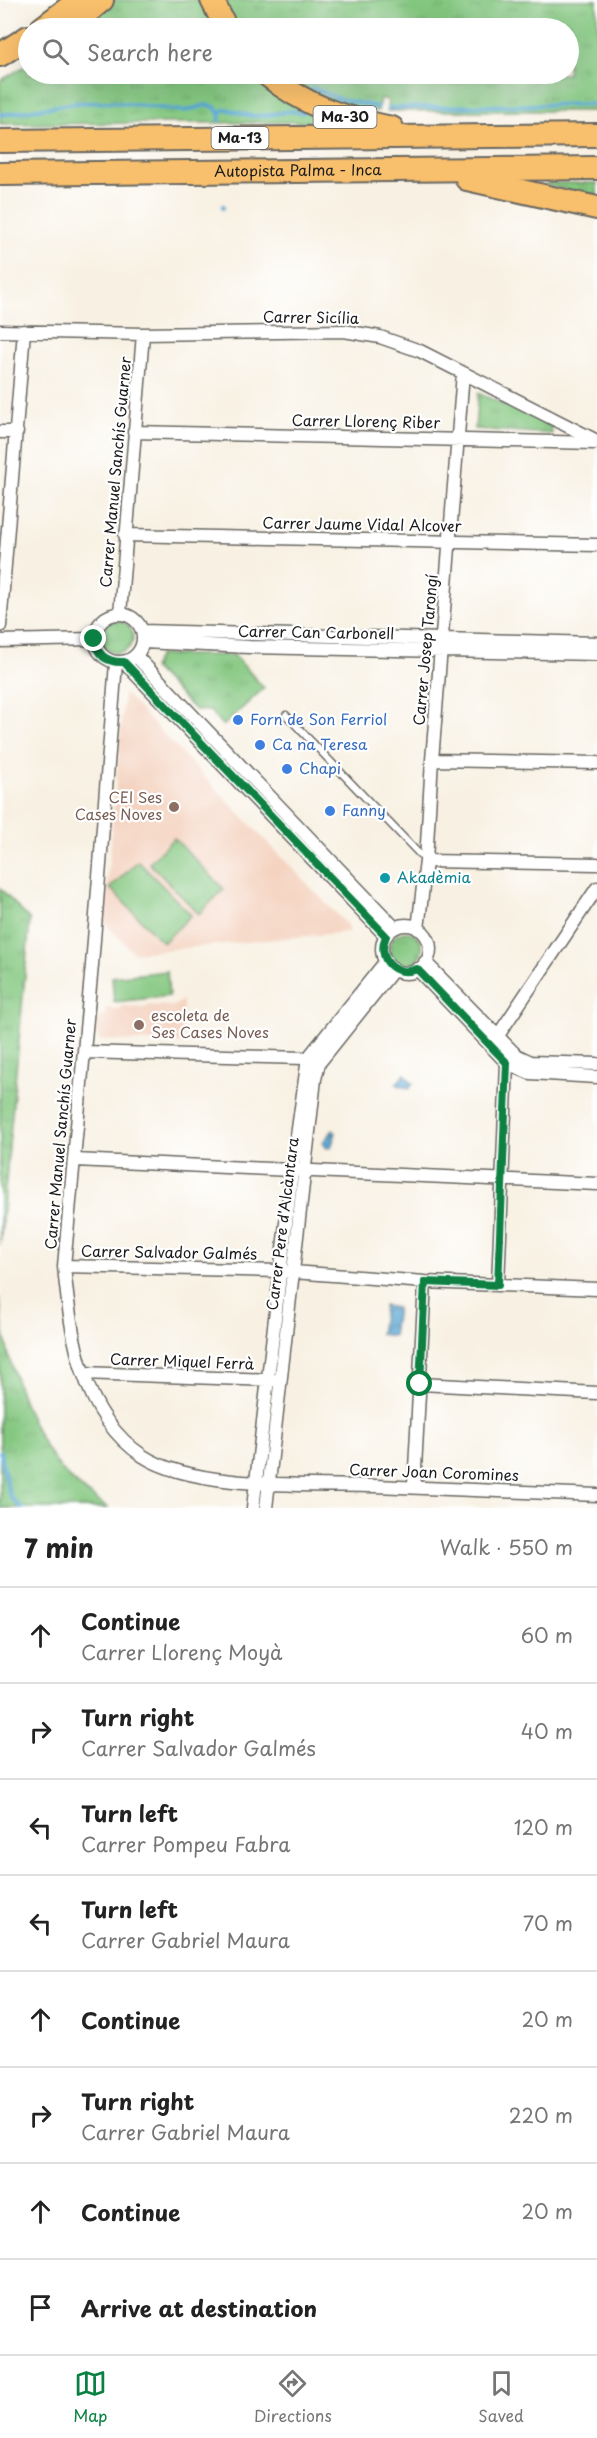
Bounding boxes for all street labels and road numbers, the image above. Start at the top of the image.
road number: Ma-30 [314,106,376,128]
road number: Ma-13 [212,127,268,149]
street label: Autopista Palma - Inca [214,157,382,182]
street label: Carrer Sicília [263,304,360,329]
street label: Carrer Manuel Sanchís Guarner [93,355,136,588]
street label: Carrer Llorenç Riber [292,408,441,433]
street label: Carrer Jaume Vidal Alcover [262,510,462,537]
street label: Carrer Josep Tarongí [406,572,443,726]
street label: Carrer Can Carbonell [238,619,395,644]
street label: Carrer Manuel Sanchís Guarner [38,1017,81,1250]
street label: Carrer Pere d'Alcàntara [259,1135,304,1312]
street label: Carrer Salvador Galmés [81,1238,257,1265]
street label: Carrer Miquel Ferrà [110,1346,255,1375]
street label: Carrer Joan Coromines [349,1457,519,1486]

